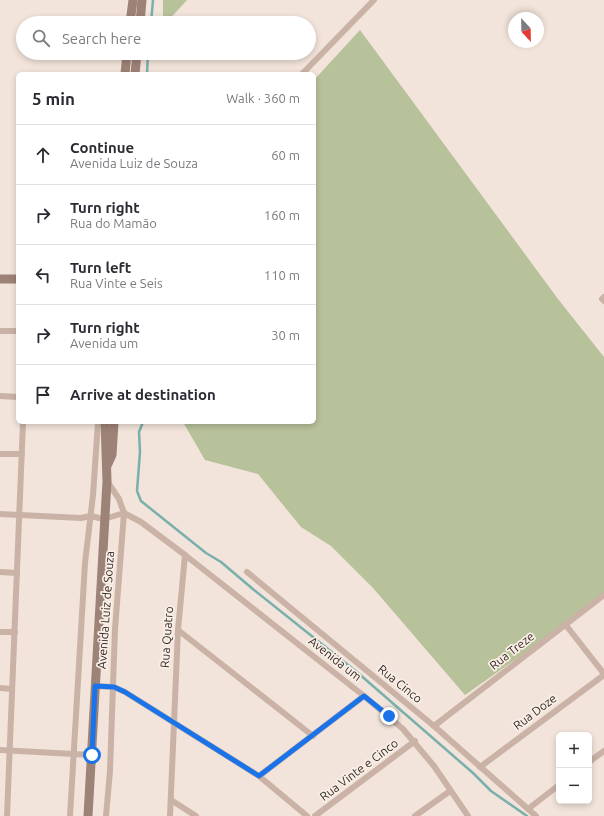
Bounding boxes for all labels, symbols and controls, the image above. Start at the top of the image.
north arrow [508,12,544,48]
search box [16,16,316,60]
icon: search [30,27,52,49]
text: Search here [62,30,141,47]
text: 5 min [32,89,75,108]
text: Walk · 360 m [226,91,300,105]
text: Continue [70,139,134,156]
icon: ahead [32,144,54,166]
text: 60 m [271,148,300,162]
text: Avenida Luiz de Souza [70,156,198,170]
text: Turn right [70,199,140,216]
icon: right [32,204,54,226]
text: 160 m [264,208,300,222]
text: Rua do Mamão [70,216,157,230]
text: Turn left [70,259,131,276]
icon: left [32,264,54,286]
text: 110 m [264,268,300,282]
text: Rua Vinte e Seis [70,276,163,290]
text: Turn right [70,319,140,336]
icon: right [32,324,54,346]
text: 30 m [271,328,300,342]
text: Avenida um [70,336,138,350]
icon: arrive [32,384,54,406]
text: Arrive at destination [70,386,216,403]
street label: Avenida Luiz de Souza [95,551,116,669]
street label: Rua Quatro [158,606,175,668]
street label: Rua Treze [487,629,536,672]
street label: Avenida um [306,634,364,683]
street label: Rua Cinco [376,662,425,705]
street label: Rua Doze [511,691,559,732]
route end [380,707,398,725]
map controls [556,732,592,804]
button: + [556,732,592,768]
street label: Rua Vinte e Cinco [317,736,400,803]
route start [83,746,101,764]
button: − [556,768,592,804]

